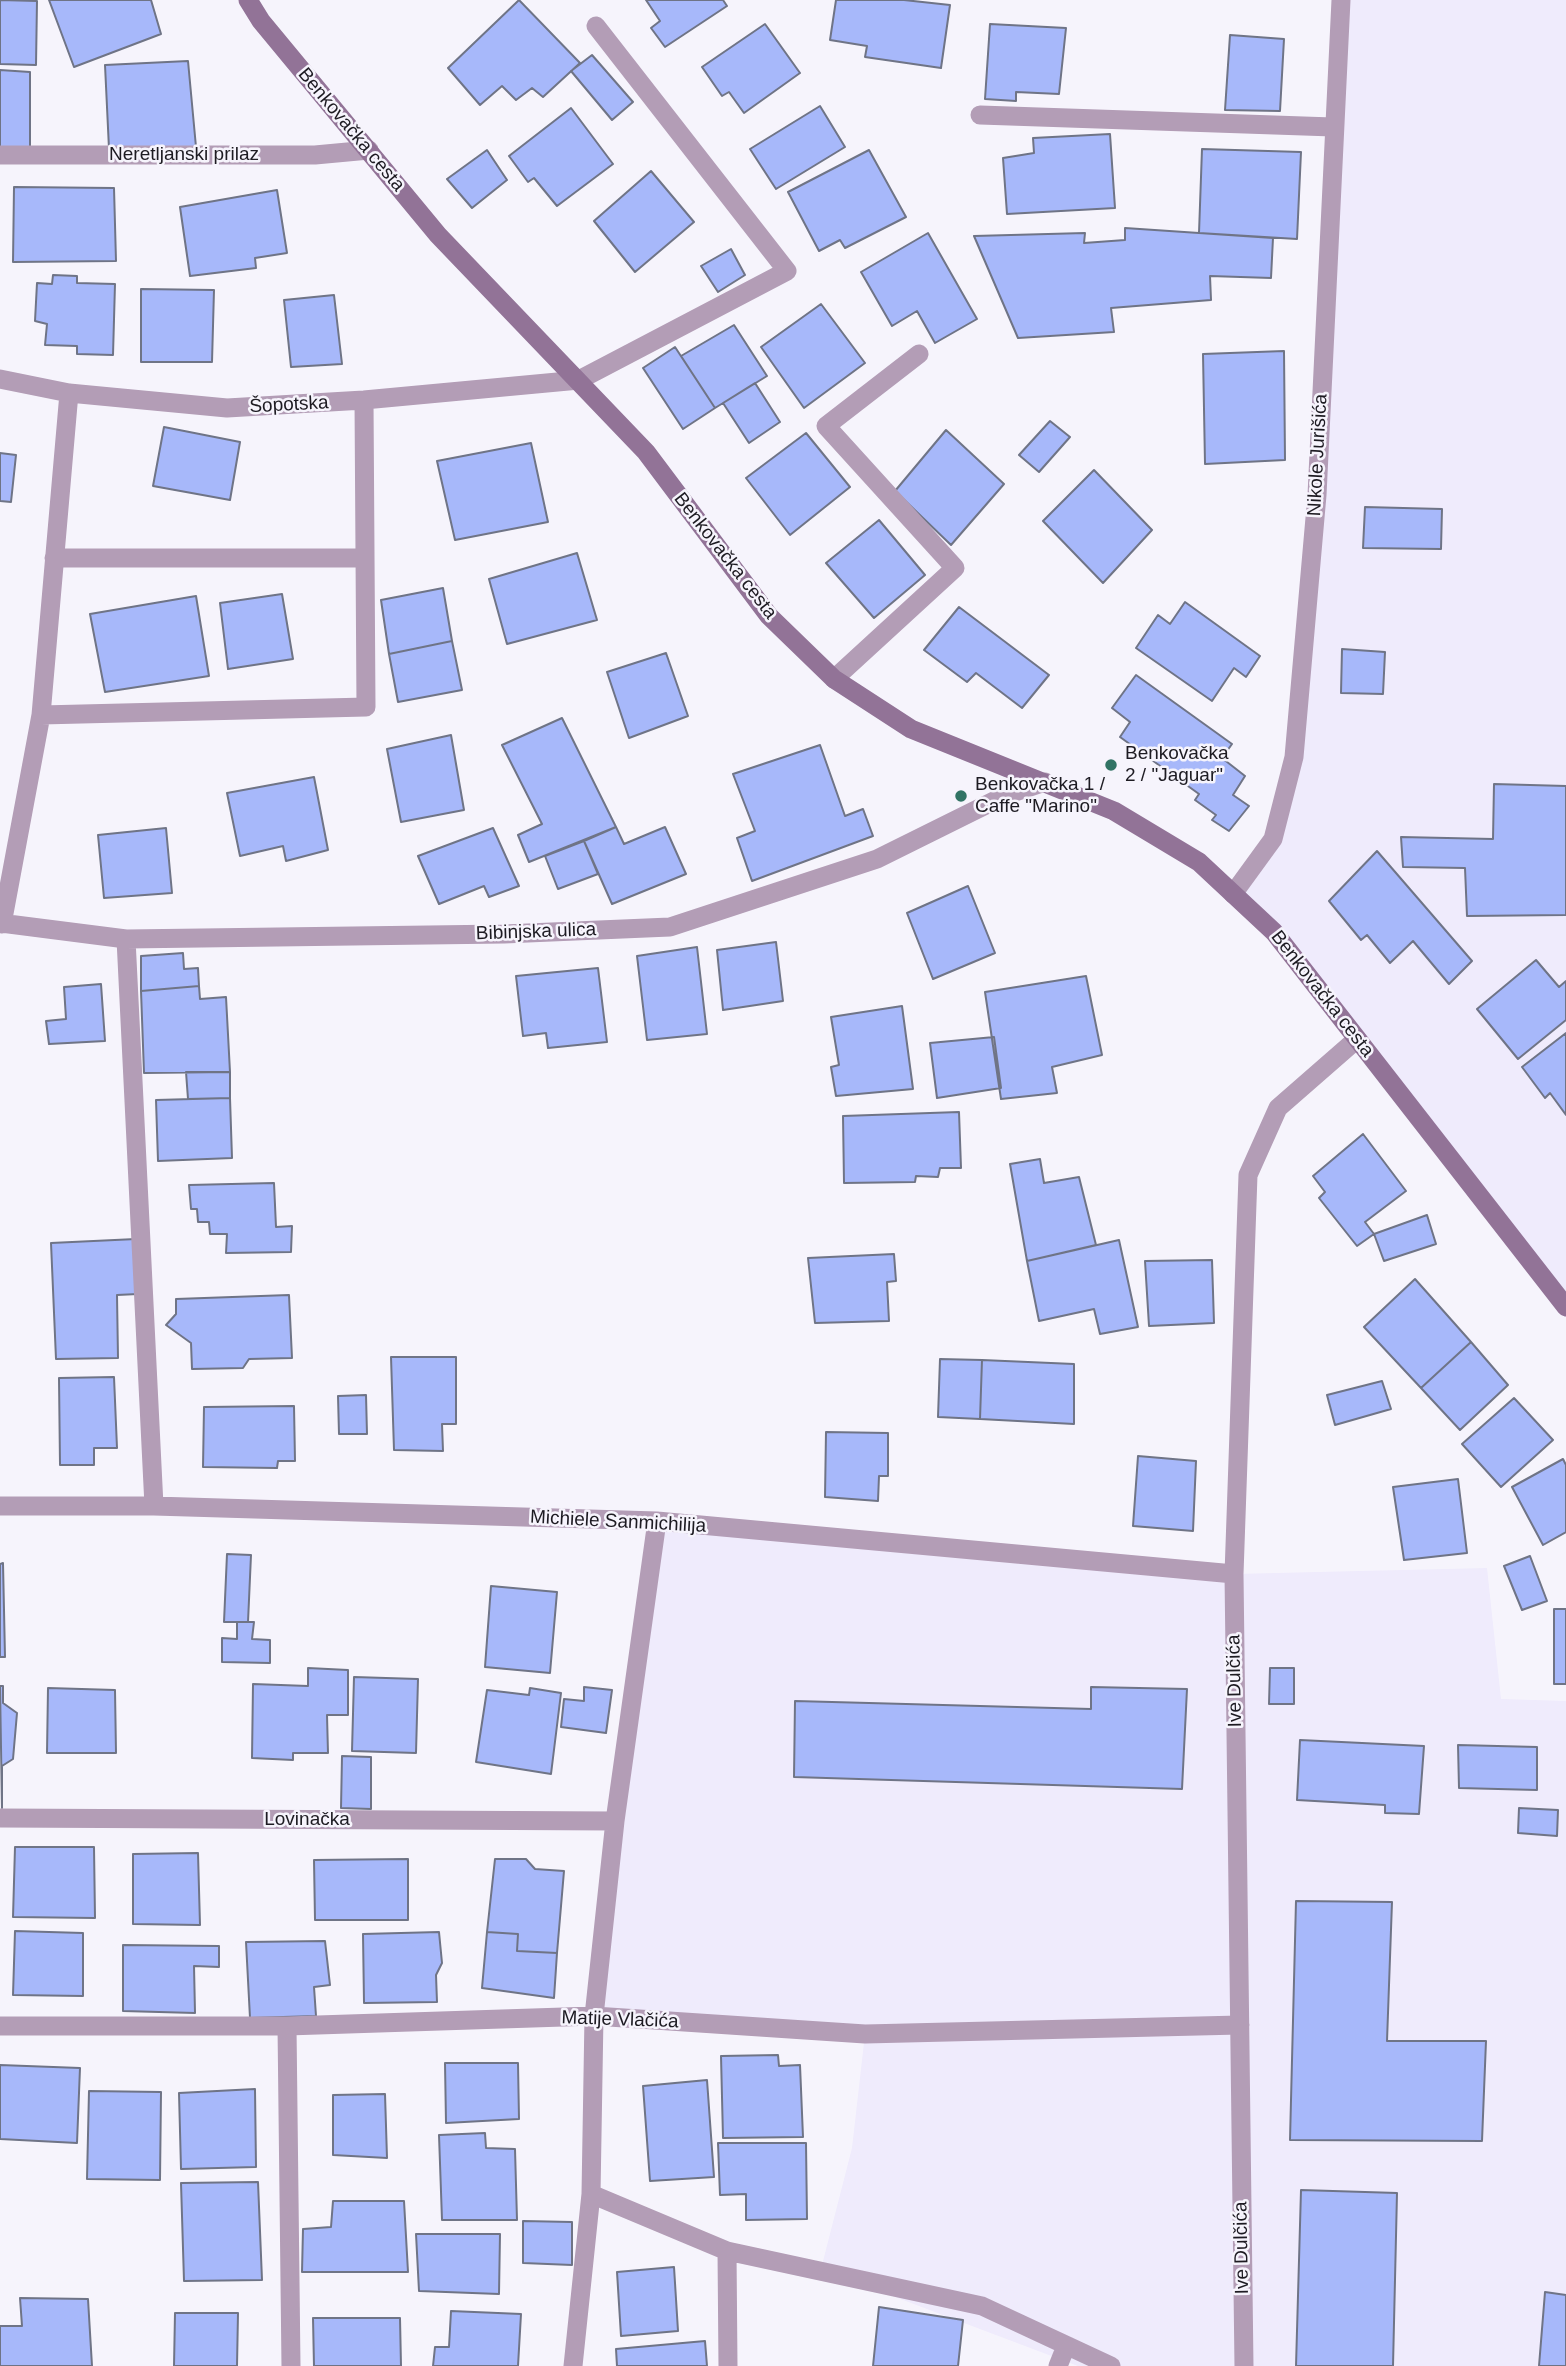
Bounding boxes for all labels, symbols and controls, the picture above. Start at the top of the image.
street label: Benkovačka cesta [293,64,409,196]
street label: Neretljanski prilaz [109,144,259,166]
street label: Šopotska [249,392,329,418]
street label: Nikole Jurišića [1303,393,1333,517]
street label: Benkovačka cesta [669,488,781,624]
place label: Benkovačka 2 / "Jaguar" [1125,743,1229,787]
marker: Benkovačka 2 / "Jaguar" [1103,757,1119,773]
place label: Benkovačka 1 / Caffe "Marino" [975,774,1105,818]
marker: Benkovačka 1 / Caffe "Marino" [953,788,969,804]
street label: Bibinjska ulica [475,919,597,945]
street label: Benkovačka cesta [1266,926,1378,1062]
street label: Michiele Sanmichilija [529,1506,707,1538]
street label: Ive Dulčića [1223,1634,1247,1728]
street label: Lovinačka [264,1809,350,1831]
street label: Matije Vlačića [561,2007,679,2033]
street label: Ive Dulčića [1230,2201,1254,2295]

